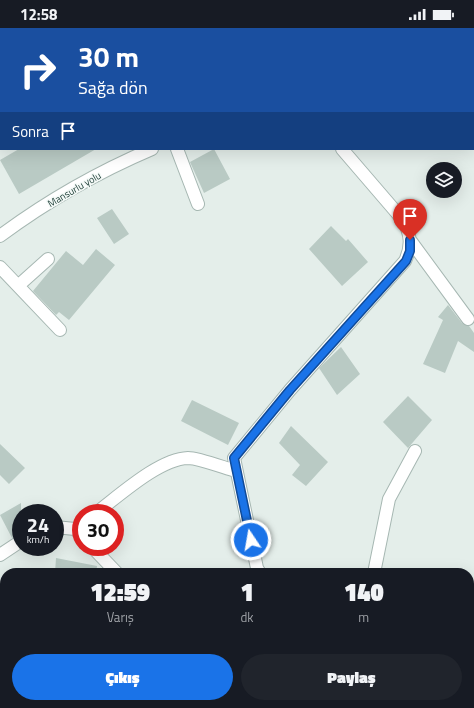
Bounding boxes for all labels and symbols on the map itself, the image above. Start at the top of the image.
street label: Mansurlu yolu [45,168,104,211]
pin [393,199,427,240]
speed limit sign: 30 [72,504,124,556]
position arrow [230,519,272,561]

